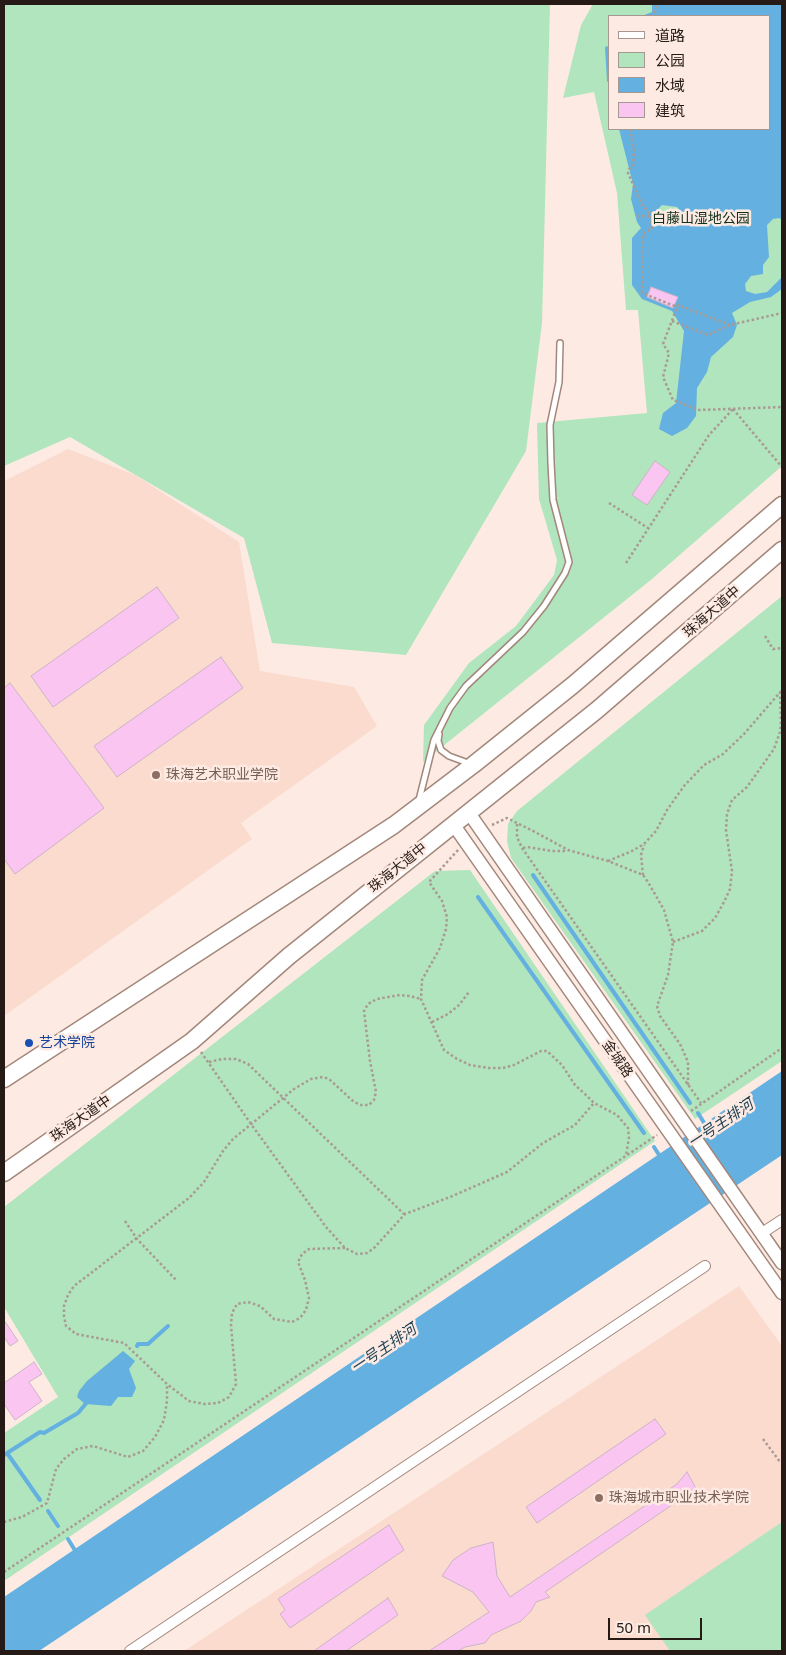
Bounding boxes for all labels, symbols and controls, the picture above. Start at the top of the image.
legend [608,15,771,130]
text: 道路 [655,25,685,45]
text: 公园 [655,50,685,70]
text: 水域 [655,75,685,95]
text: 建筑 [655,100,685,120]
park label: 白藤山湿地公园 [652,211,750,227]
street label: 珠海大道中 [680,583,744,641]
place label: 珠海艺术职业学院 [166,767,278,783]
marker: 珠海艺术职业学院 [150,769,162,781]
street label: 珠海大道中 [366,839,430,897]
place label: 艺术学院 [39,1035,95,1051]
marker: 艺术学院 [23,1037,35,1049]
street label: 金城路 [598,1037,636,1081]
street label: 珠海大道中 [48,1092,114,1146]
water label: 一号主排河 [685,1096,757,1152]
water label: 一号主排河 [348,1321,420,1377]
place label: 珠海城市职业技术学院 [609,1490,749,1506]
marker: 珠海城市职业技术学院 [593,1492,605,1504]
scale bar [611,1608,705,1640]
text: 50 m [616,1617,651,1637]

